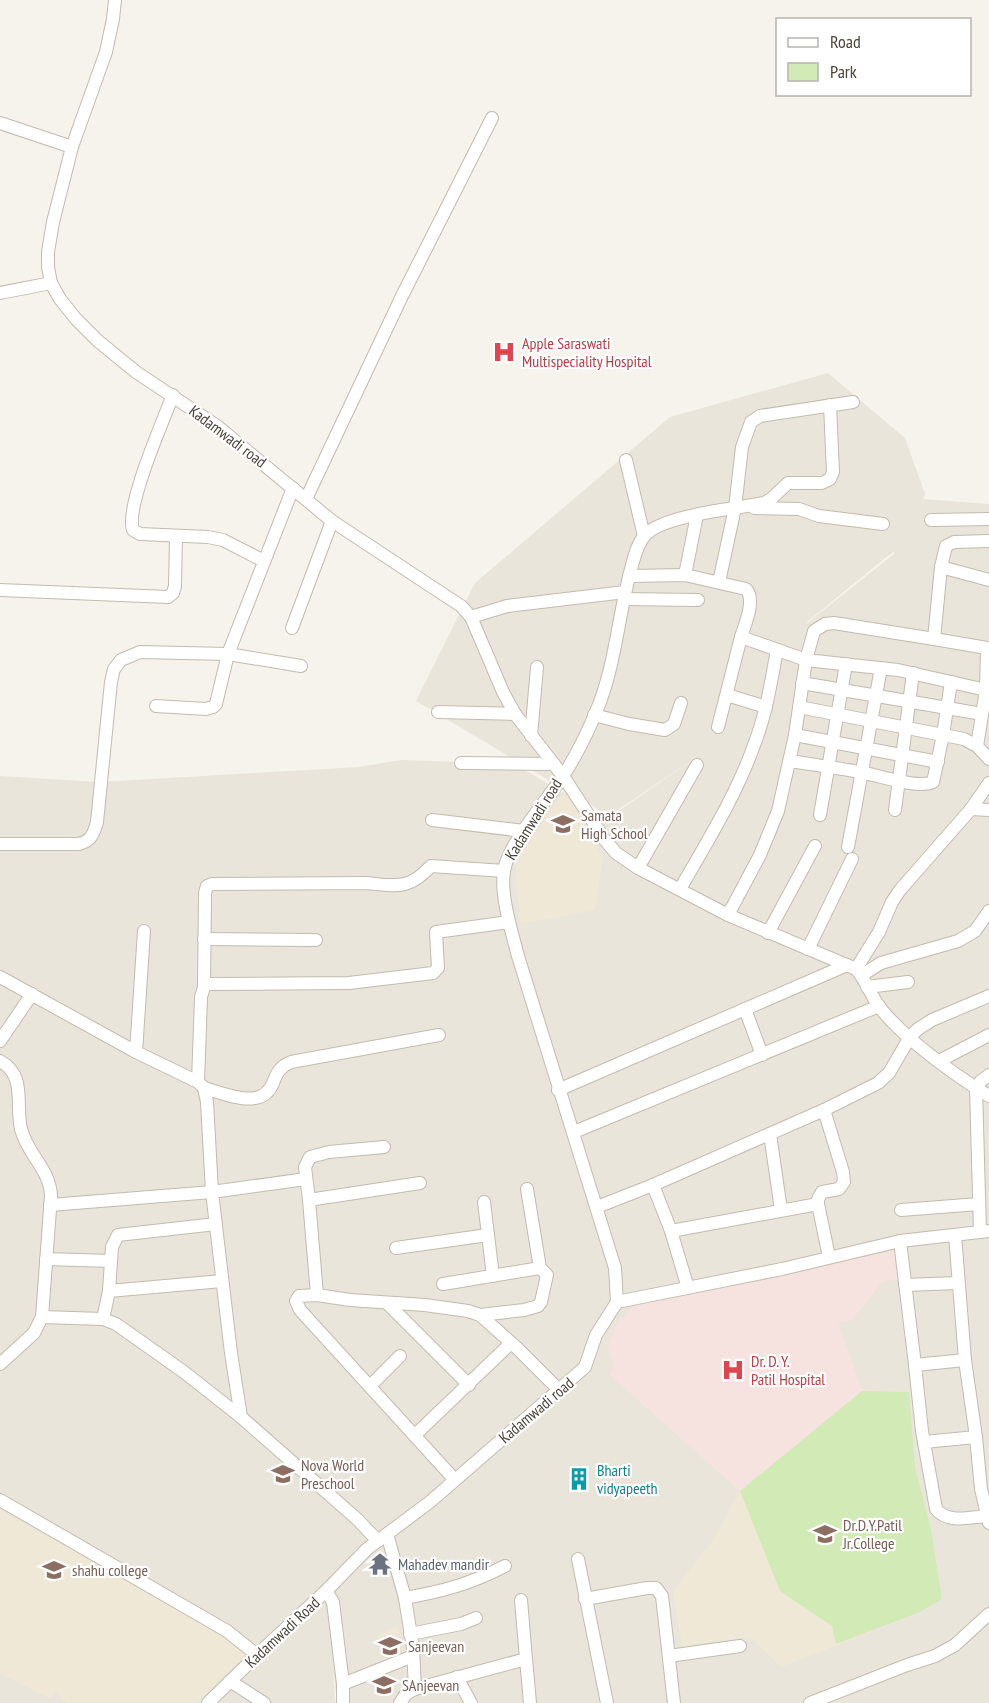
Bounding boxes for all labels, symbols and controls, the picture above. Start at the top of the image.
legend [776,18,971,96]
text: Road [830,30,861,53]
text: Park [830,60,857,83]
place label: Apple Saraswati Multispeciality Hospital [522,333,652,371]
hospital icon: Apple Saraswati Multispeciality Hospital [491,339,517,365]
street label: Kadamwadi road [185,400,271,472]
street label: Kadamwadi road [500,775,566,863]
place label: Samata High School [581,805,648,843]
school or university icon: Samata High School [550,811,576,837]
place label: Dr. D. Y. Patil Hospital [751,1351,825,1389]
hospital icon: Dr. D. Y. Patil Hospital [720,1357,746,1383]
street label: Kadamwadi road [494,1373,578,1447]
place label: Nova World Preschool [301,1455,364,1493]
place label: Bharti vidyapeeth [597,1460,658,1498]
school or university icon: Nova World Preschool [270,1461,296,1487]
building icon: Bharti vidyapeeth [566,1466,592,1492]
place label: Dr.D.Y.Patil Jr.College [842,1515,902,1553]
school or university icon: Dr.D.Y.Patil Jr.College [812,1521,838,1547]
temple icon: Mahadev mandir [367,1551,393,1577]
place label: Mahadev mandir [398,1554,490,1574]
school or university icon: shahu college [41,1557,67,1583]
place label: shahu college [72,1560,148,1580]
street label: Kadamwadi Road [241,1592,323,1672]
school or university icon: Sanjeevan [377,1633,403,1659]
place label: Sanjeevan [408,1636,464,1656]
school or university icon: SAnjeevan [371,1672,397,1698]
place label: SAnjeevan [402,1675,459,1695]

